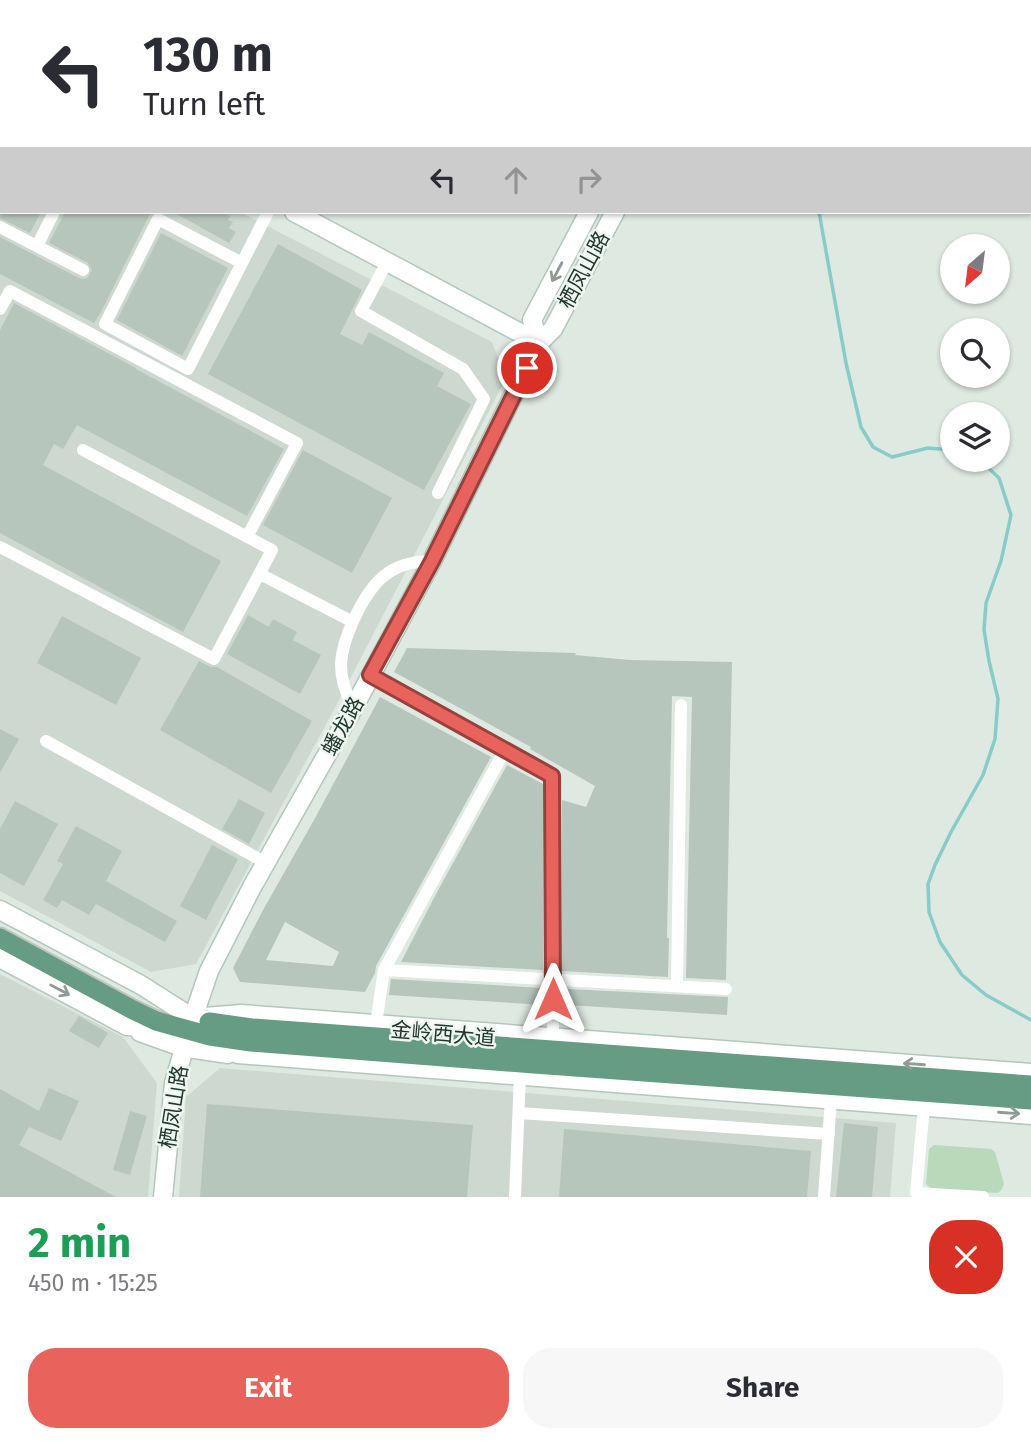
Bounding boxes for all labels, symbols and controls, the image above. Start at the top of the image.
text: 130 m [143,25,273,84]
icon: left [28,28,119,119]
text: Turn left [143,85,265,123]
icon: left [424,161,462,199]
icon: ahead [497,161,535,199]
icon: right [570,161,608,199]
street label: 栖凤山路 [553,227,615,313]
north arrow [940,234,1010,304]
map controls [940,234,1010,472]
one-way arrow [550,261,563,282]
button: search [940,318,1010,388]
pin [497,338,557,398]
icon: arrive [508,349,546,387]
button: layers [940,402,1010,472]
street label: 蟠龙路 [316,692,370,760]
position arrow [516,962,590,1036]
one-way arrow [49,984,70,997]
street label: 金岭西大道 [390,1016,496,1052]
one-way arrow [903,1057,926,1070]
street label: 栖凤山路 [155,1063,193,1151]
one-way arrow [997,1107,1019,1120]
text: 2 min [28,1218,131,1268]
button: close [929,1220,1003,1294]
text: 450 m · 15:25 [28,1269,158,1297]
button: Exit [28,1348,509,1428]
button: Share [523,1348,1003,1428]

